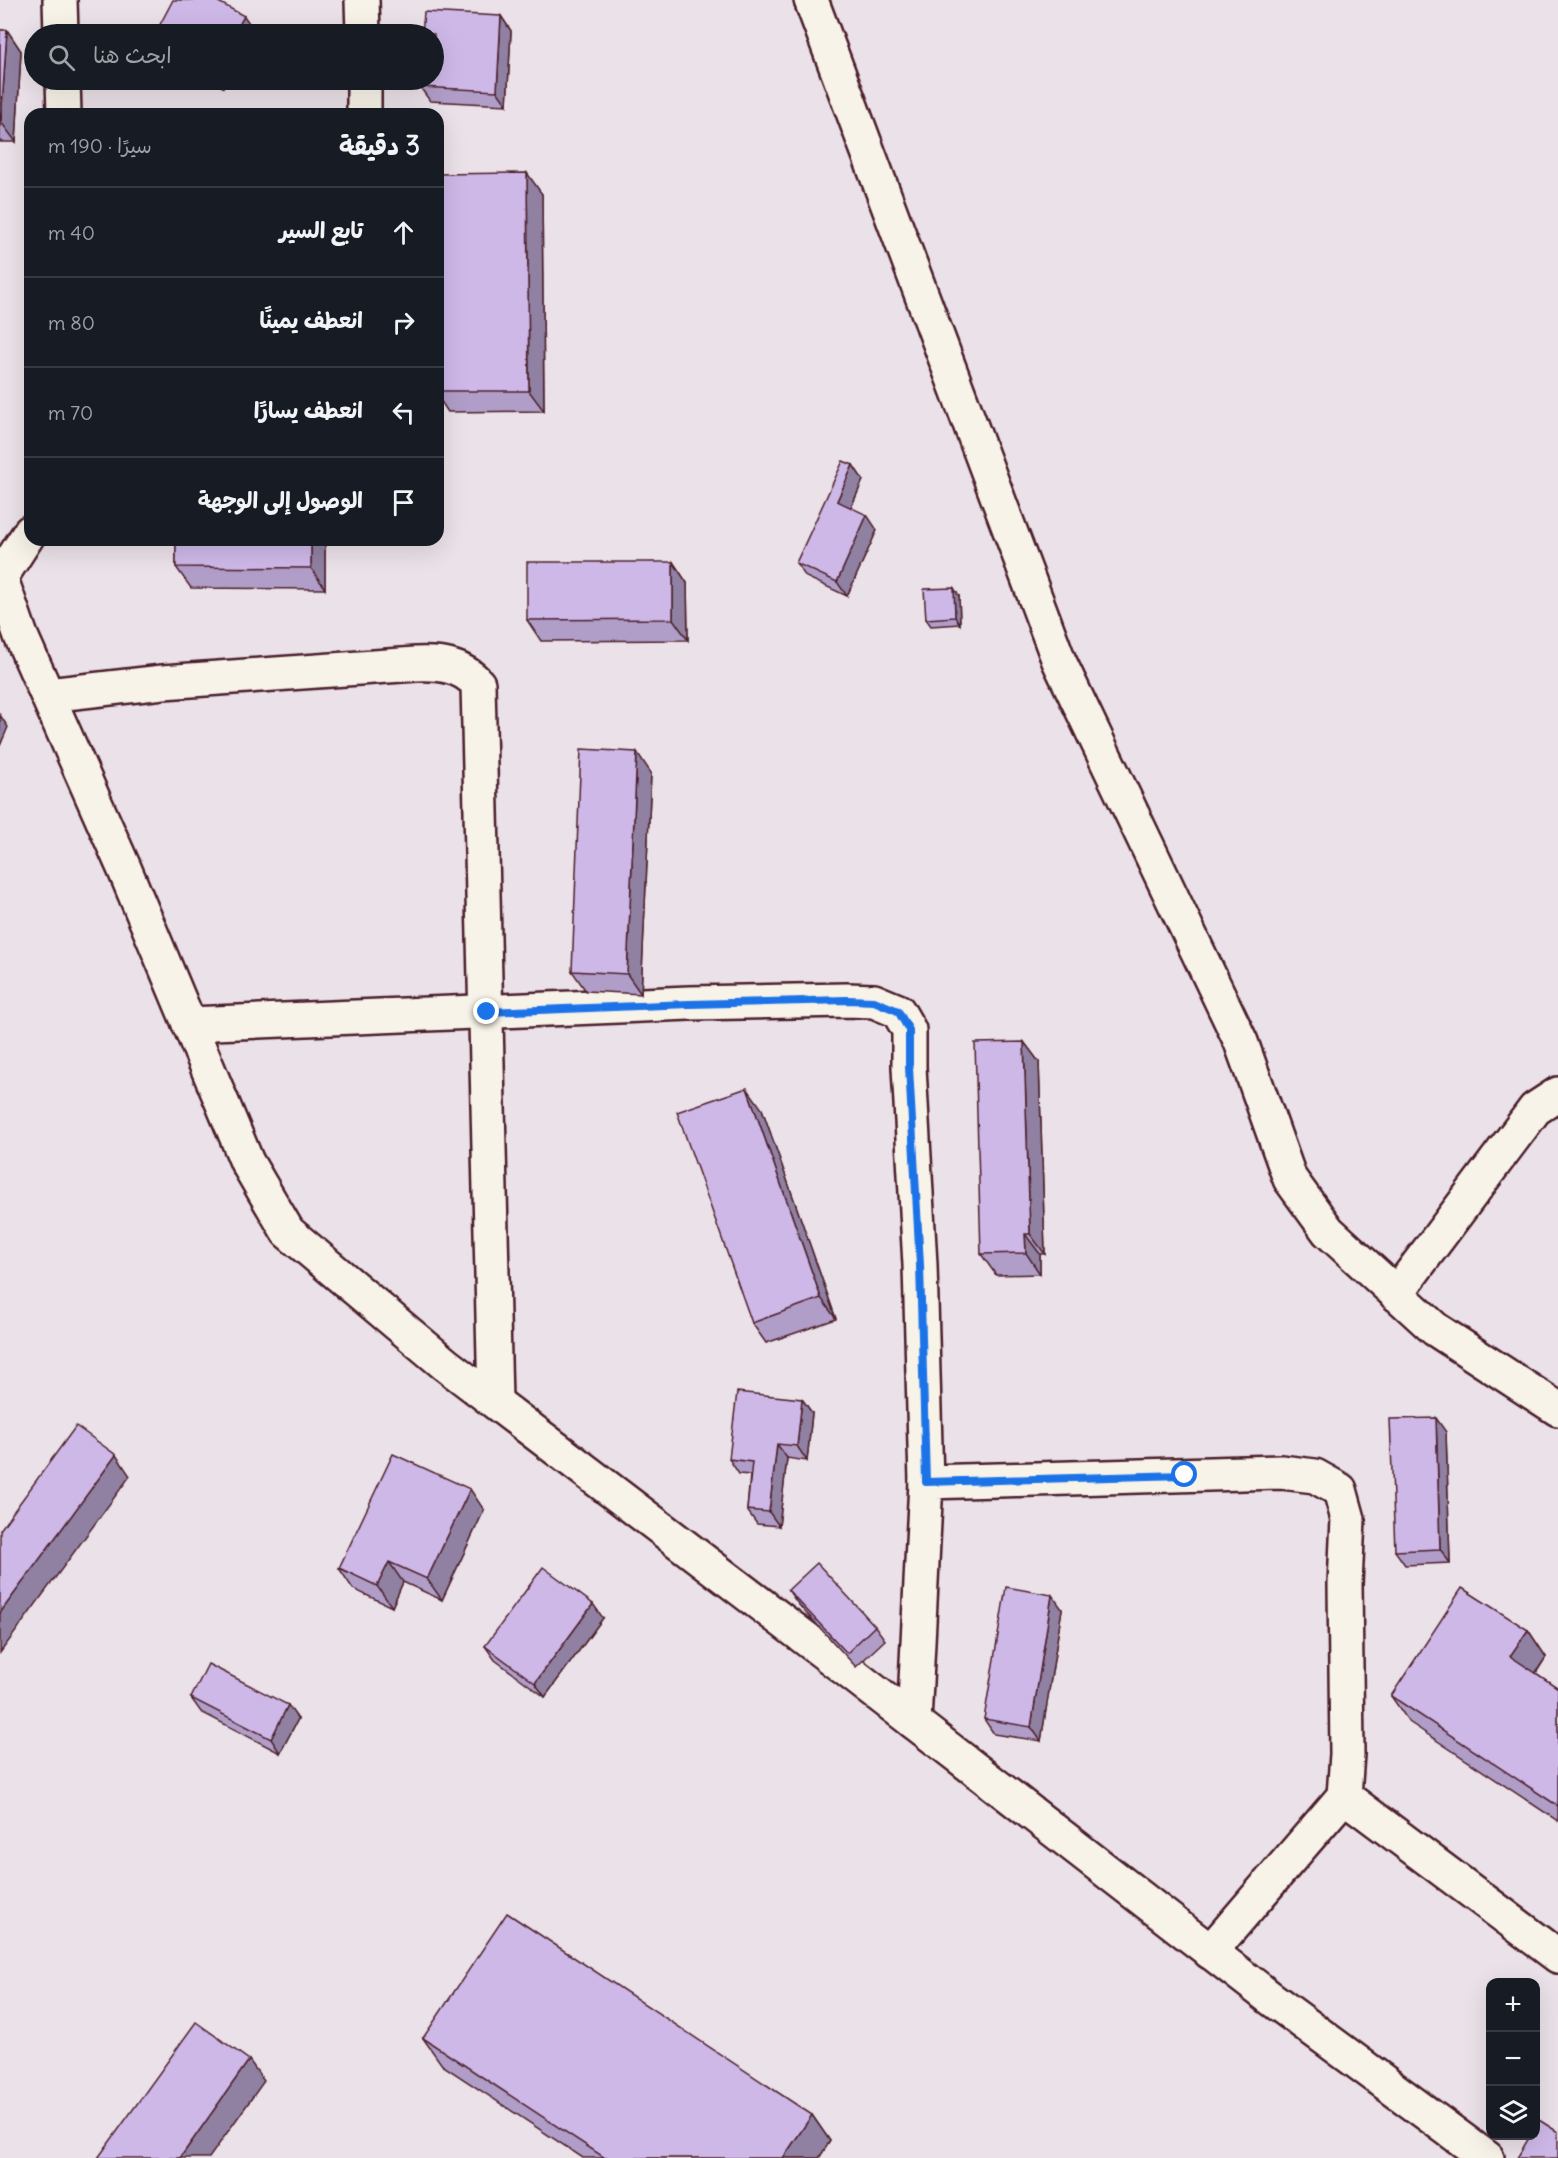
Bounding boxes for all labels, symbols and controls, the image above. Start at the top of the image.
search box [24,24,444,90]
icon: search [45,41,78,74]
text: ابحث هنا [93,41,172,69]
text: 3 دقيقة [339,129,420,162]
text: سيرًا · 190 m [48,133,152,158]
text: تابع السير [279,216,363,244]
icon: ahead [387,216,420,249]
text: 40 m [48,220,95,245]
text: انعطف يمينًا [260,306,363,334]
icon: right [387,306,420,339]
text: 80 m [48,310,95,335]
text: انعطف يسارًا [254,396,363,424]
icon: left [387,396,420,429]
text: 70 m [48,400,93,425]
text: الوصول إلى الوجهة [198,486,363,514]
icon: arrive [387,486,420,519]
route end [473,998,499,1024]
route start [1171,1461,1197,1487]
map controls [1486,1978,1540,2140]
button: + [1486,1978,1540,2032]
button: − [1486,2032,1540,2086]
button: layers [1486,2086,1540,2140]

